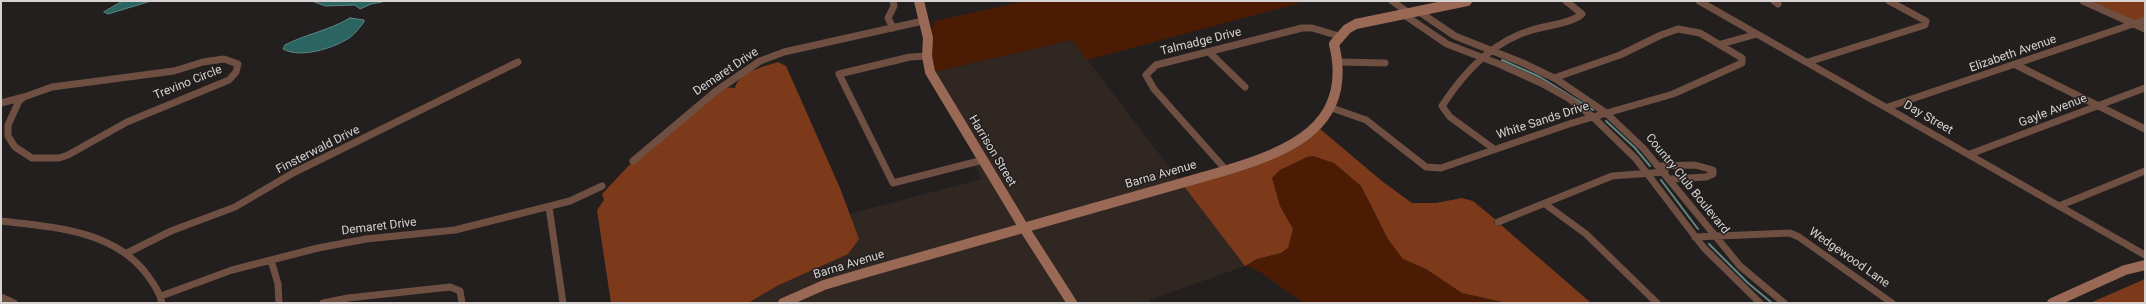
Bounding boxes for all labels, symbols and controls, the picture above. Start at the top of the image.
street label: Talmadge Drive [1159,25,1243,59]
street label: Elizabeth Avenue [1968,32,2058,76]
street label: Demaret Drive [691,45,761,99]
street label: Trevino Circle [152,63,224,103]
street label: Gayle Avenue [2017,91,2089,131]
street label: Day Street [1901,98,1955,138]
street label: White Sands Drive [1495,99,1591,143]
street label: Harrison Street [965,113,1019,189]
street label: Finsterwald Drive [274,123,362,177]
street label: Country Club Boulevard [1642,131,1732,237]
street label: Barna Avenue [1124,158,1198,192]
street label: Demaret Drive [341,215,417,239]
street label: Wedgewood Lane [1806,225,1892,291]
street label: Barna Avenue [812,247,886,283]

